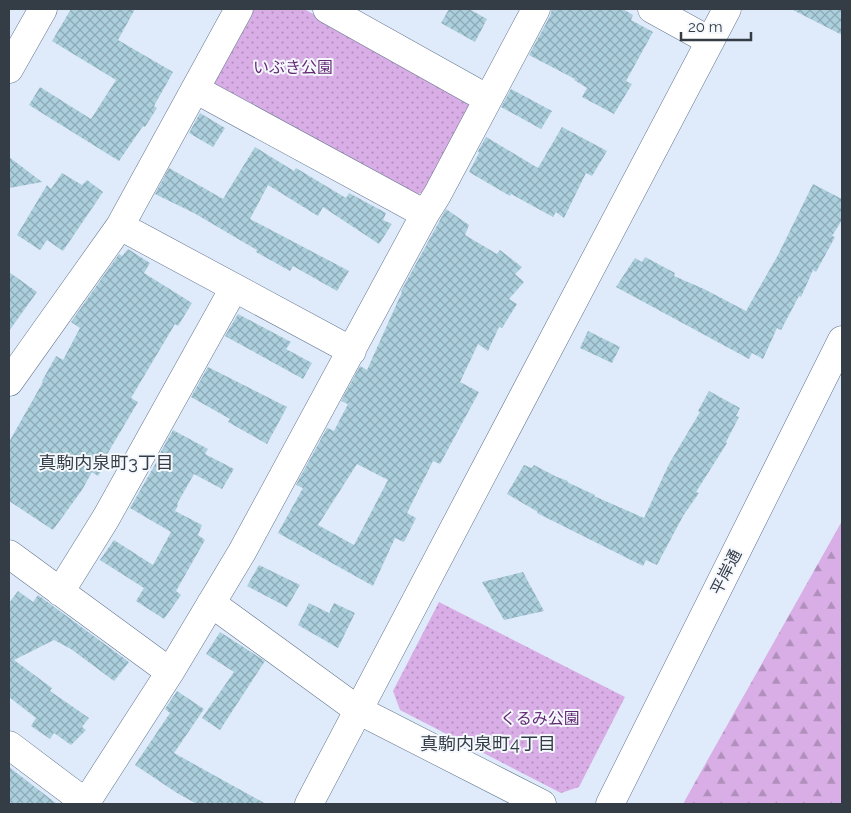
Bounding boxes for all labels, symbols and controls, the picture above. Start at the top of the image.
scale bar [681,10,751,42]
text: 20 m [688,18,723,36]
park label: いぶき公園 [253,58,333,77]
district label: 真駒内泉町3丁目 [38,452,174,473]
street label: 平岸通 [707,546,745,598]
park label: くるみ公園 [500,709,580,728]
district label: 真駒内泉町4丁目 [420,733,556,754]

